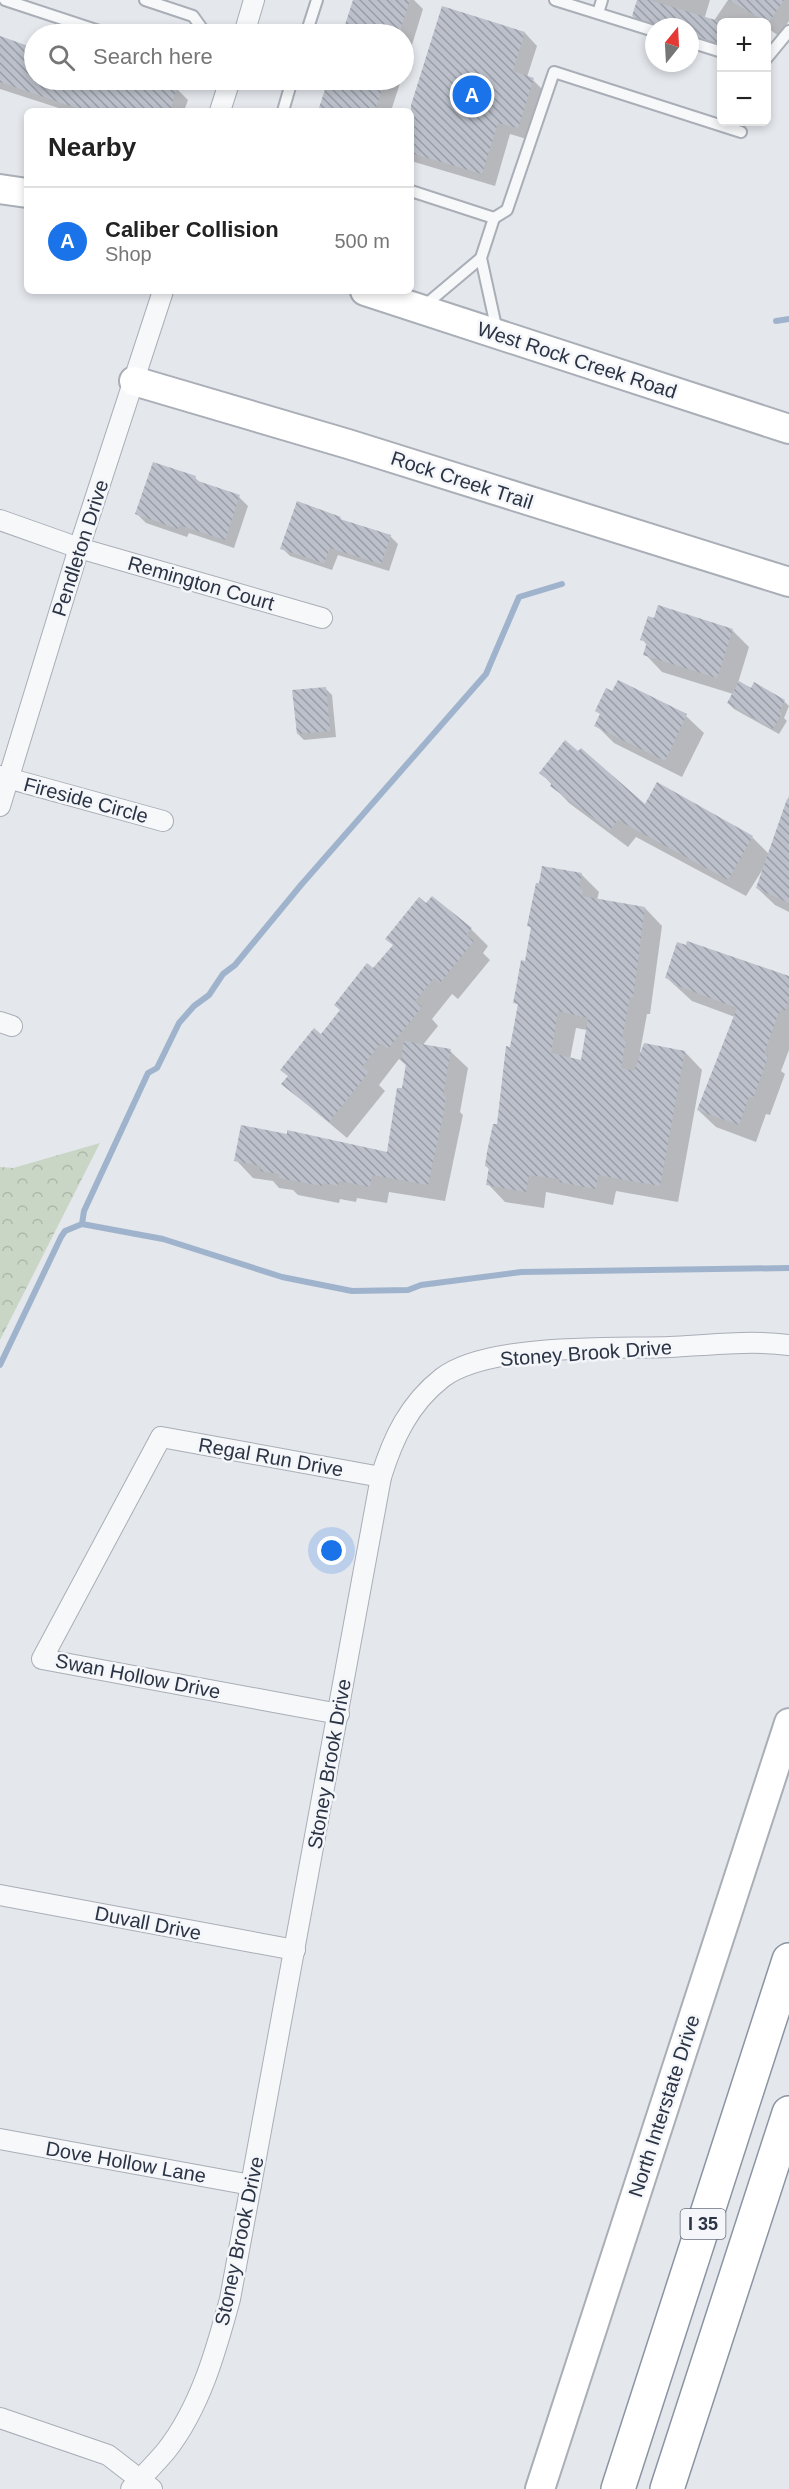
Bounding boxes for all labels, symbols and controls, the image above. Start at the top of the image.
north arrow [645,18,699,72]
map controls [717,18,771,126]
button: + [717,18,771,72]
search box [24,24,414,90]
icon: search [45,41,78,74]
text: Search here [93,44,213,69]
pin: A [452,72,492,118]
button: − [717,72,771,126]
text: Nearby [48,132,136,162]
text: Caliber Collision [105,217,279,242]
text: A [60,230,75,252]
text: 500 m [334,230,390,252]
text: Shop [105,243,152,265]
street label: West Rock Creek Road [474,317,680,403]
street label: Rock Creek Trail [388,447,536,513]
street label: Pendleton Drive [48,477,112,619]
street label: Remington Court [125,552,277,615]
street label: Fireside Circle [21,773,151,827]
street label: Stoney Brook Drive [499,1336,673,1370]
street label: Regal Run Drive [197,1433,345,1481]
your location [317,1536,346,1565]
street label: Swan Hollow Drive [54,1649,222,1703]
street label: Stoney Brook Drive [303,1677,355,1851]
street label: Duvall Drive [93,1902,203,1944]
street label: North Interstate Drive [624,2012,704,2200]
street label: Dove Hollow Lane [44,2137,208,2187]
street label: Stoney Brook Drive [210,2154,268,2328]
road number: I 35 [680,2209,726,2239]

